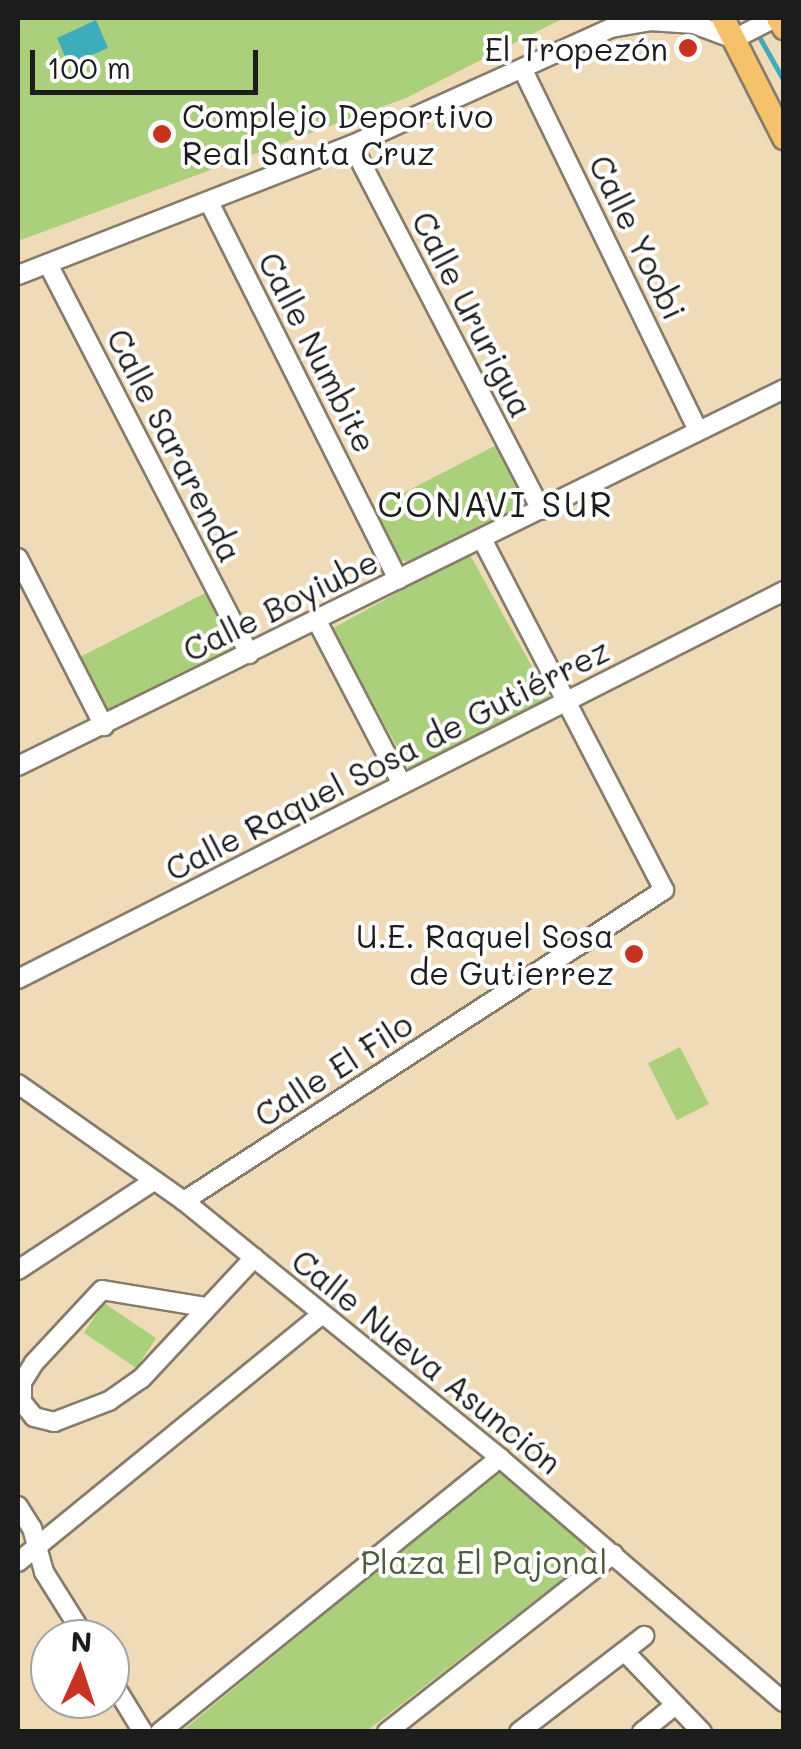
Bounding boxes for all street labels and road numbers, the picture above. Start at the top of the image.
street label: Calle Yoobi [582,149,694,325]
street label: Calle Ururigua [405,205,541,423]
street label: Calle Numbite [251,245,385,459]
street label: Calle Sararenda [100,322,250,568]
street label: Calle Boyiube [176,541,384,669]
street label: Calle Raquel Sosa de Gutiérrez [159,630,615,888]
street label: Calle El Filo [247,1004,419,1134]
street label: Calle Nueva Asunción [285,1241,569,1481]

